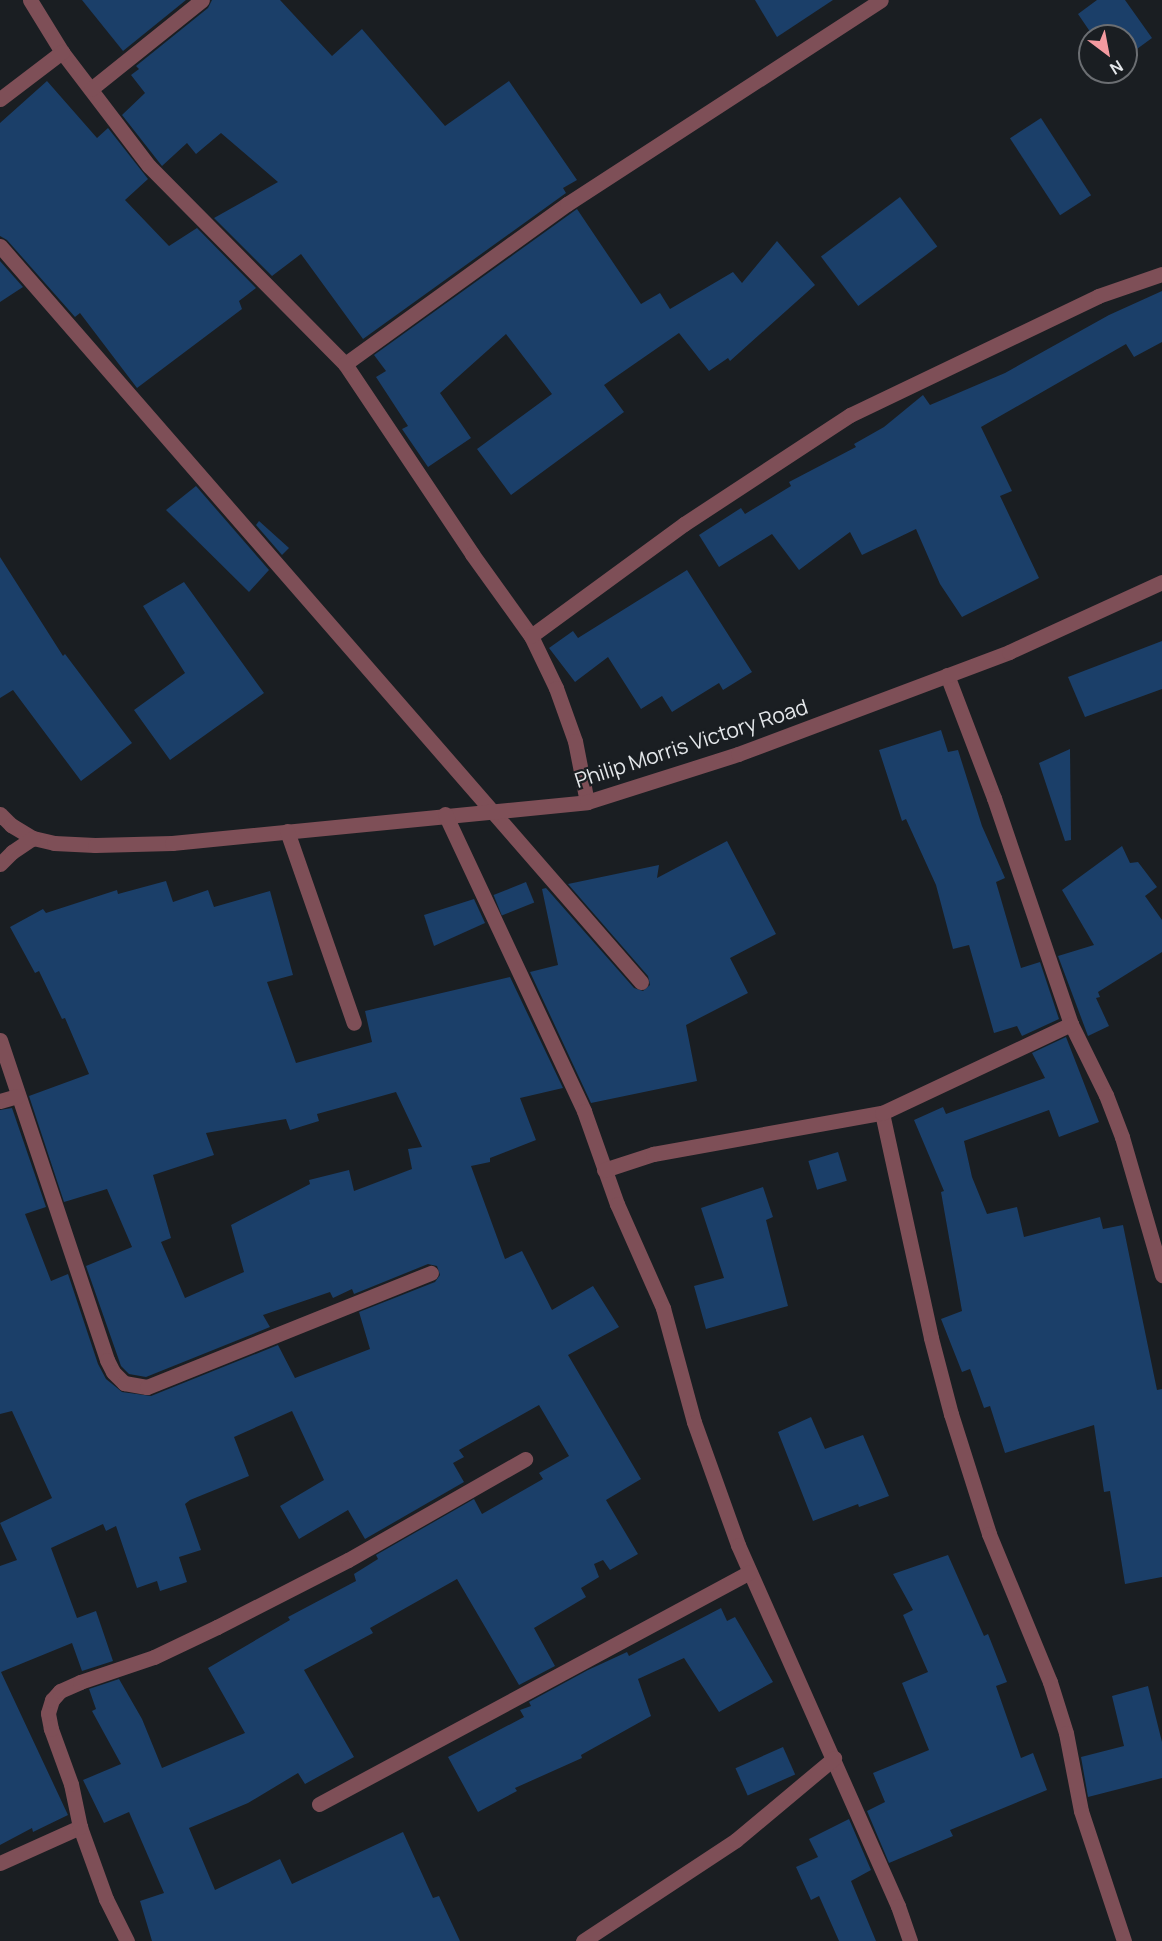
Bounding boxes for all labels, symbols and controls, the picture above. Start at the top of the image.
north arrow [1078,24,1138,84]
text: N [1106,55,1127,80]
street label: Philip Morris Victory Road [571,693,811,793]

